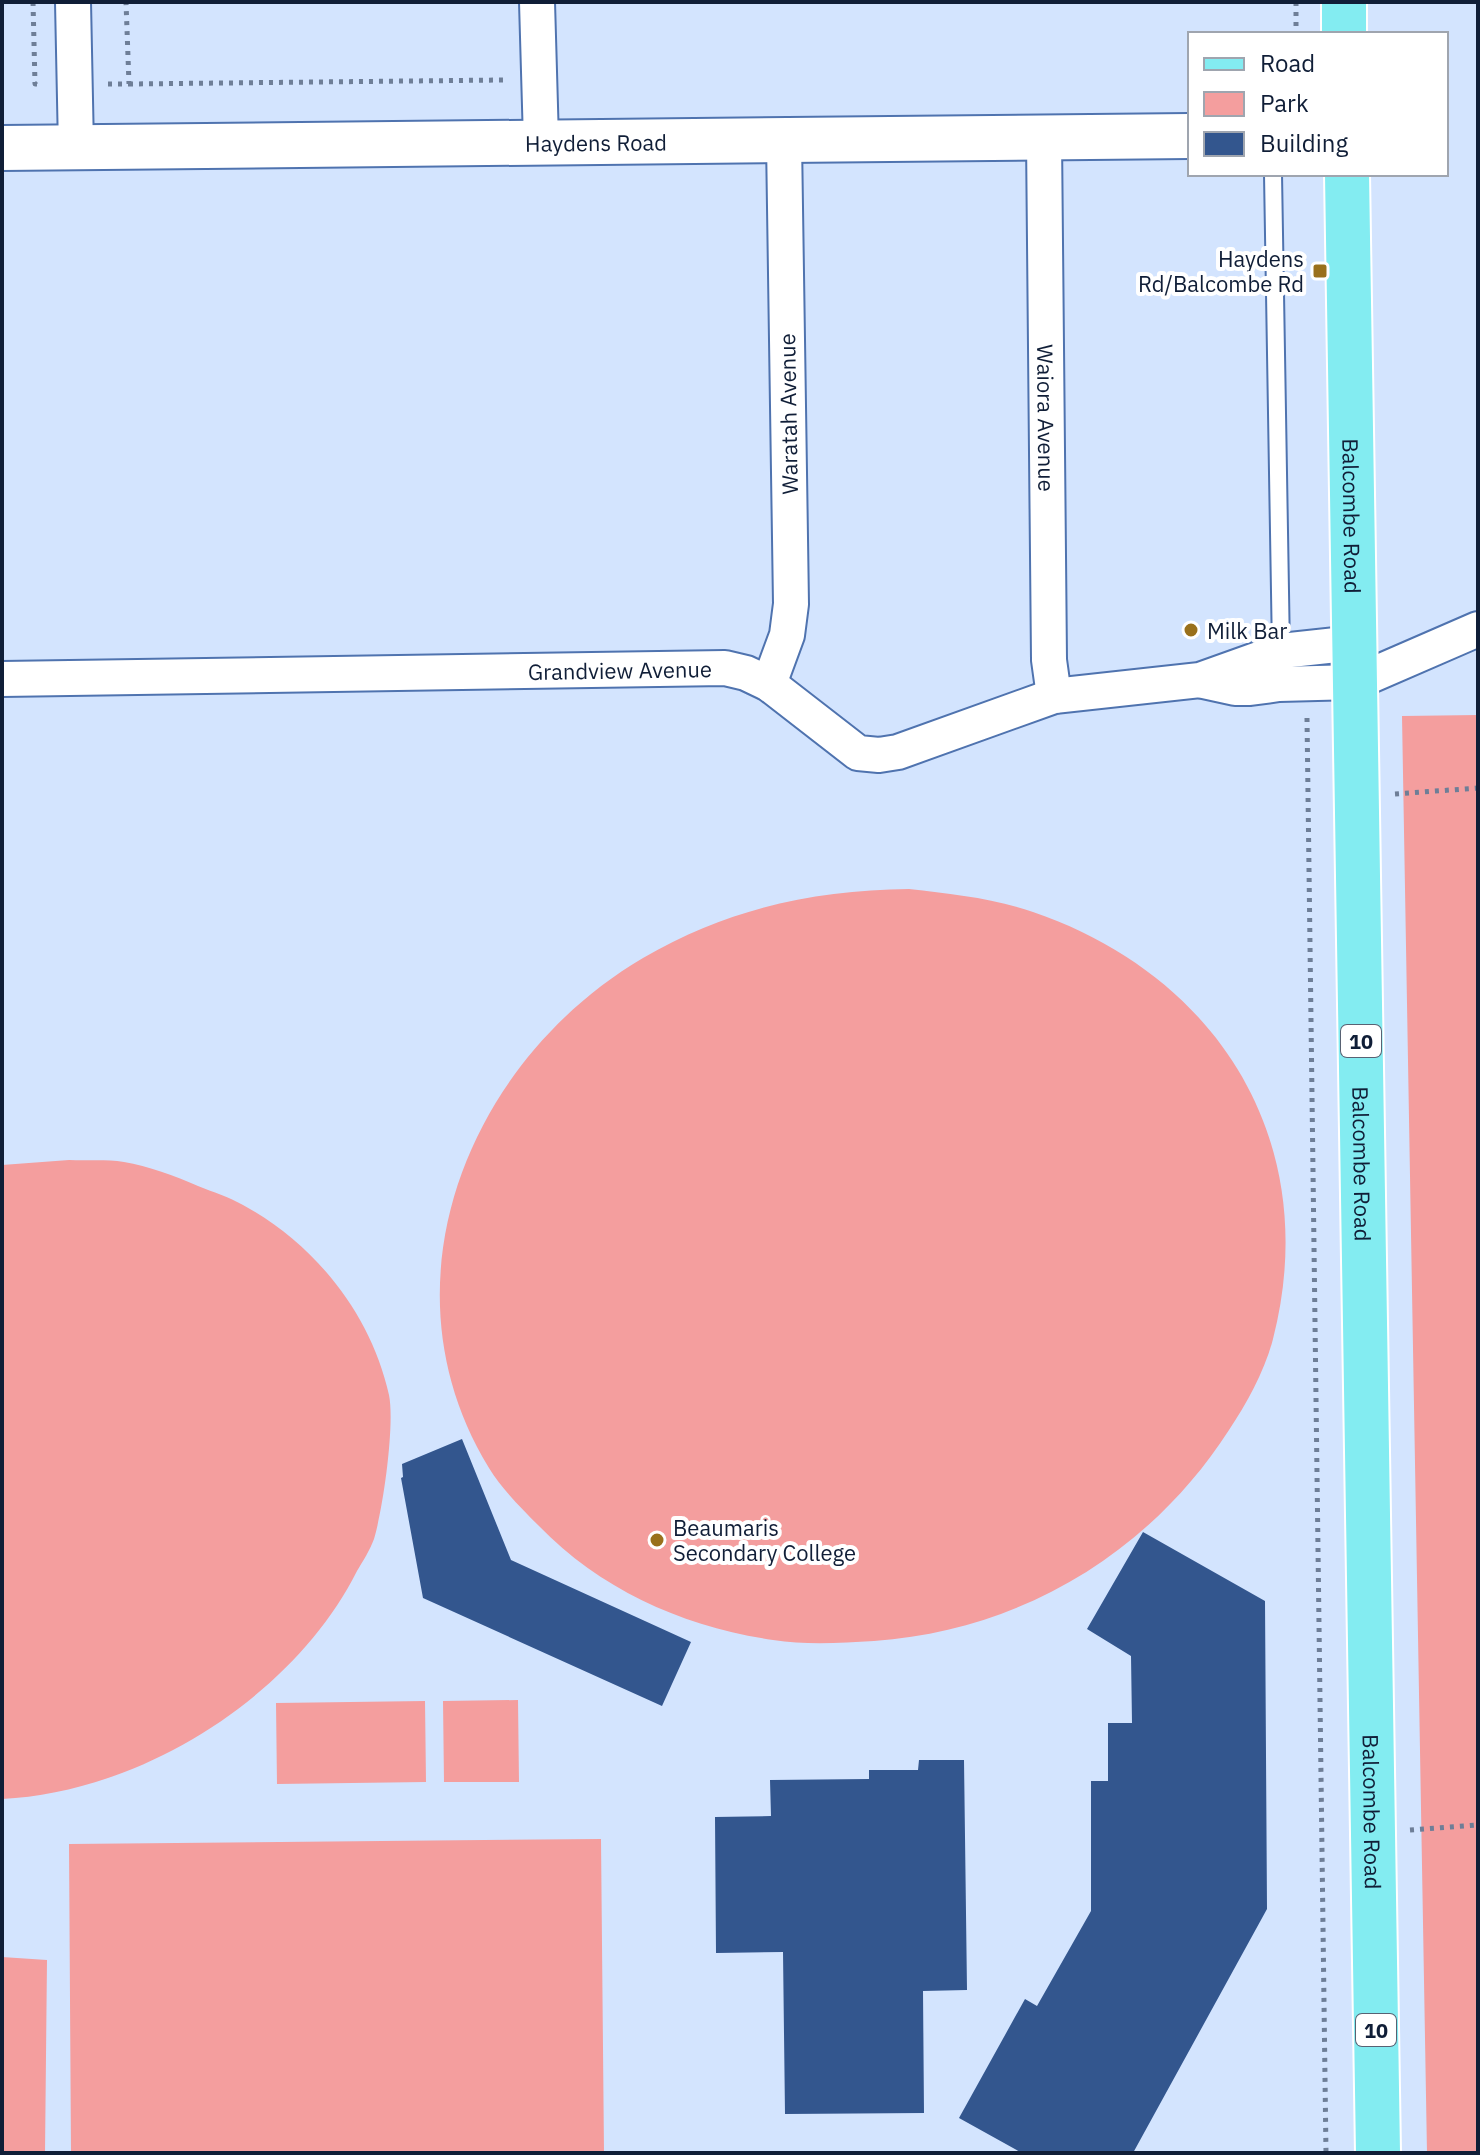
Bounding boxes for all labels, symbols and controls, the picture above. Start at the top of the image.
legend [1188,32,1448,176]
text: Road [1260,47,1315,79]
text: Park [1260,87,1309,119]
street label: Haydens Road [525,127,667,157]
text: Building [1260,127,1348,159]
place label: Haydens Rd/Balcombe Rd [1138,244,1304,298]
marker: Haydens Rd/Balcombe Rd [1311,262,1329,280]
street label: Waratah Avenue [772,333,804,495]
street label: Waiora Avenue [1031,344,1062,492]
street label: Balcombe Road [1337,438,1368,594]
place label: Milk Bar [1207,616,1287,645]
marker: Milk Bar [1182,621,1200,639]
street label: Grandview Avenue [528,654,712,685]
road number: 10 [1341,1025,1381,1057]
street label: Balcombe Road [1347,1086,1378,1242]
place label: Beaumaris Secondary College [673,1513,856,1567]
marker: Beaumaris Secondary College [648,1531,666,1549]
street label: Balcombe Road [1357,1734,1388,1890]
road number: 10 [1356,2014,1396,2046]

